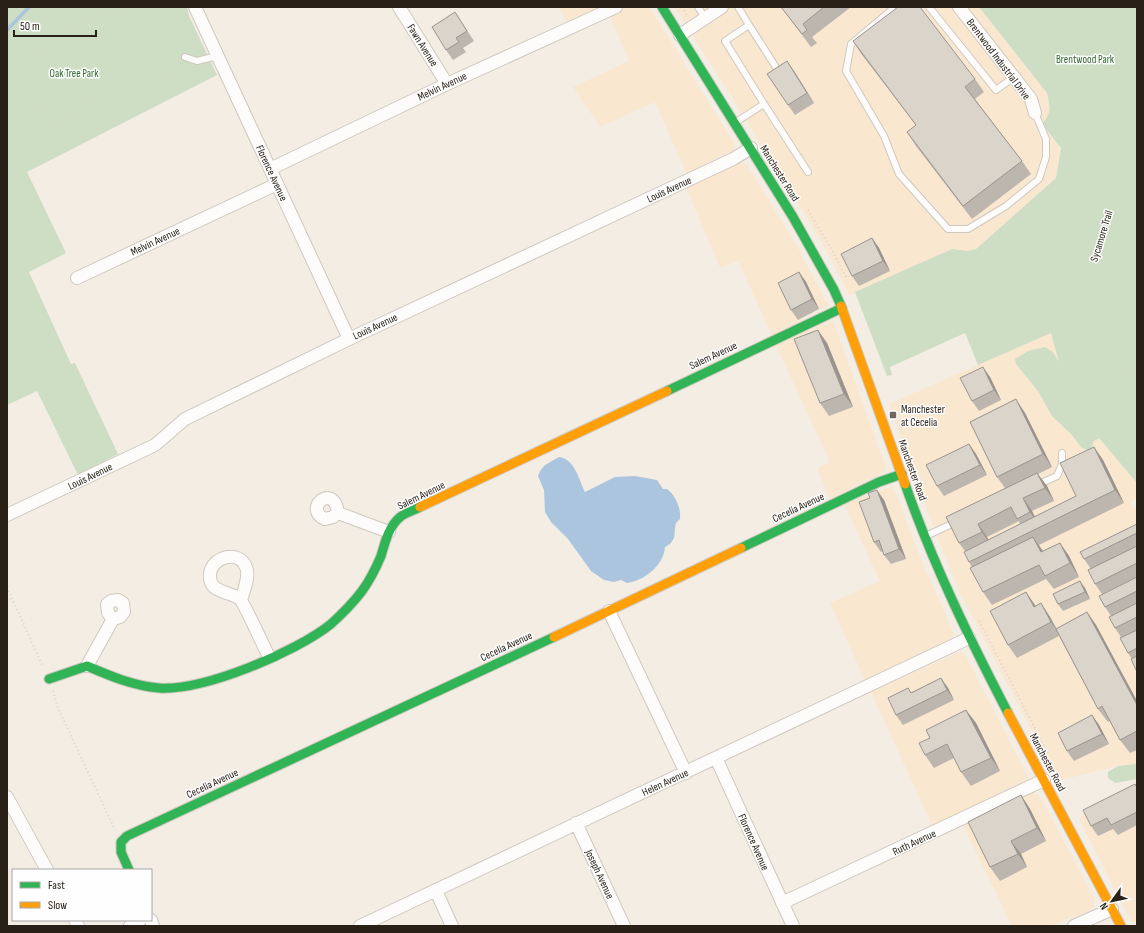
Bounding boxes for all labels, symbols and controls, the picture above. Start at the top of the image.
scale bar [14,12,96,38]
street label: Brentwood Industrial Drive [964,16,1033,102]
text: 50 m [20,19,40,34]
street label: Fawn Avenue [404,22,441,69]
park label: Brentwood Park [1056,53,1115,66]
park label: Oak Tree Park [50,67,99,80]
street label: Melvin Avenue [416,69,469,103]
street label: Florence Avenue [253,143,290,203]
street label: Manchester Road [757,143,802,204]
street label: Louis Avenue [645,173,694,205]
street label: Sycamore Trail [1088,209,1115,263]
street label: Melvin Avenue [129,224,182,258]
street label: Louis Avenue [351,310,400,342]
street label: Salem Avenue [687,339,739,372]
place label: Manchester at Cecelia [901,403,945,429]
marker: Manchester at Cecelia [888,410,898,420]
street label: Manchester Road [895,438,930,503]
street label: Louis Avenue [66,460,115,493]
street label: Salem Avenue [395,478,447,512]
street label: Cecelia Avenue [770,490,826,525]
street label: Cecelia Avenue [478,629,534,664]
street label: Manchester Road [1027,731,1068,794]
street label: Cecelia Avenue [184,766,240,801]
street label: Helen Avenue [640,766,691,799]
street label: Florence Avenue [735,812,772,872]
street label: Ruth Avenue [890,827,938,858]
street label: Joseph Avenue [582,846,617,901]
legend [12,869,152,921]
text: Fast [48,878,65,893]
north arrow [1092,881,1132,921]
text: Slow [48,898,67,913]
text: N [1097,900,1111,912]

